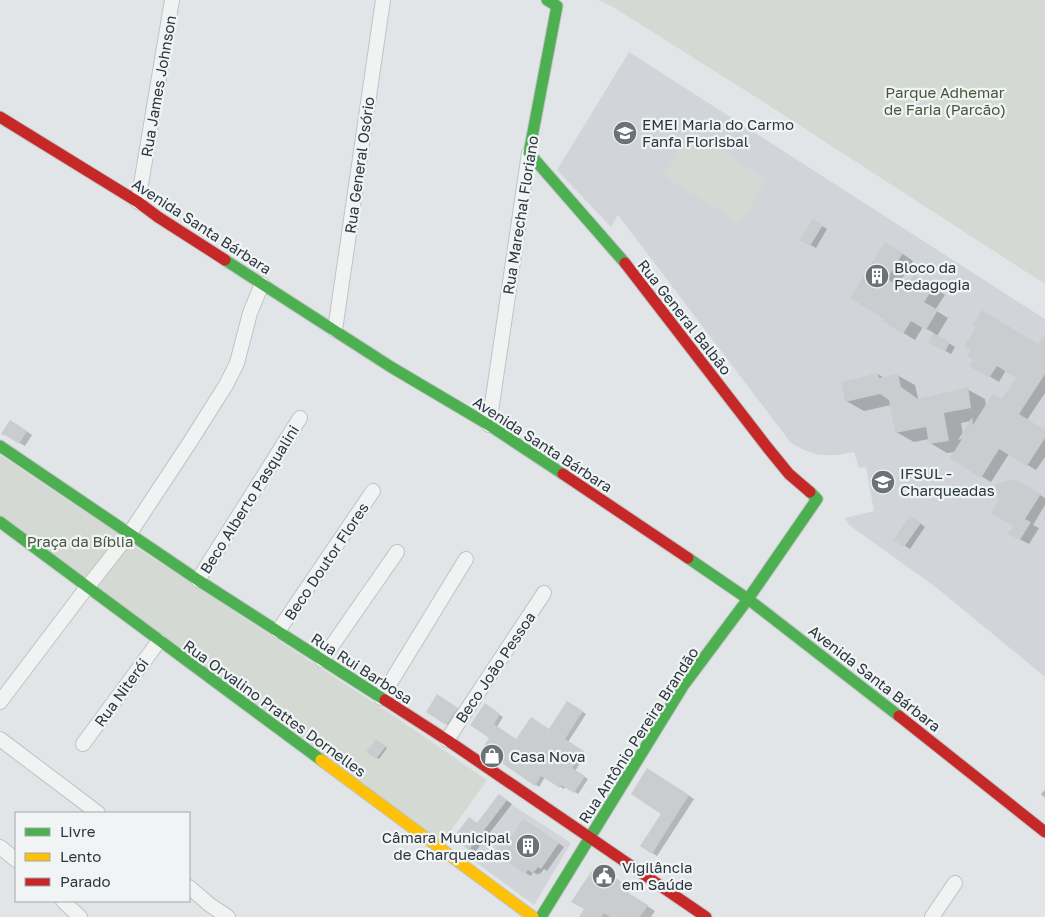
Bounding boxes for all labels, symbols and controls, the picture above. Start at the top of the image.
street label: Rua James Johnson [137,14,179,158]
park label: Parque Adhemar de Faria (Parcão) [884,83,1006,118]
street label: Rua General Osório [340,95,378,235]
place label: EMEI Maria do Carmo Fanfa Florisbal [642,115,794,150]
school or university icon: EMEI Maria do Carmo Fanfa Florisbal [612,120,638,146]
street label: Rua Marechal Floriano [499,134,541,296]
street label: Avenida Santa Bárbara [129,174,275,278]
street label: Rua General Balbão [634,256,736,378]
place label: Bloco da Pedagogia [894,258,970,293]
building icon: Bloco da Pedagogia [864,263,890,289]
street label: Avenida Santa Bárbara [470,392,616,496]
street label: Beco Alberto Pasqualini [196,421,302,577]
place label: IFSUL - Charqueadas [900,464,995,499]
school or university icon: IFSUL - Charqueadas [870,469,896,495]
street label: Beco Doutor Flores [280,499,372,623]
park label: Praça da Bíblia [27,532,133,550]
street label: Beco João Pessoa [451,608,539,726]
street label: Avenida Santa Bárbara [806,621,944,735]
street label: Rua Rui Barbosa [308,629,416,707]
street label: Rua Orvalino Prattes Dornelles [180,636,370,780]
street label: Rua Antônio Pereira Brandão [574,644,702,826]
street label: Rua Niterói [90,654,152,730]
shop icon: Casa Nova [479,743,505,769]
place label: Casa Nova [510,747,585,765]
legend [15,812,190,902]
text: Livre [60,822,96,840]
place label: Câmara Municipal de Charqueadas [382,828,510,863]
building icon: Câmara Municipal de Charqueadas [515,833,541,859]
text: Lento [60,847,101,865]
place label: Vigilância em Saúde [622,858,693,893]
public building icon: Vigilância em Saúde [591,863,617,889]
text: Parado [60,872,111,890]

